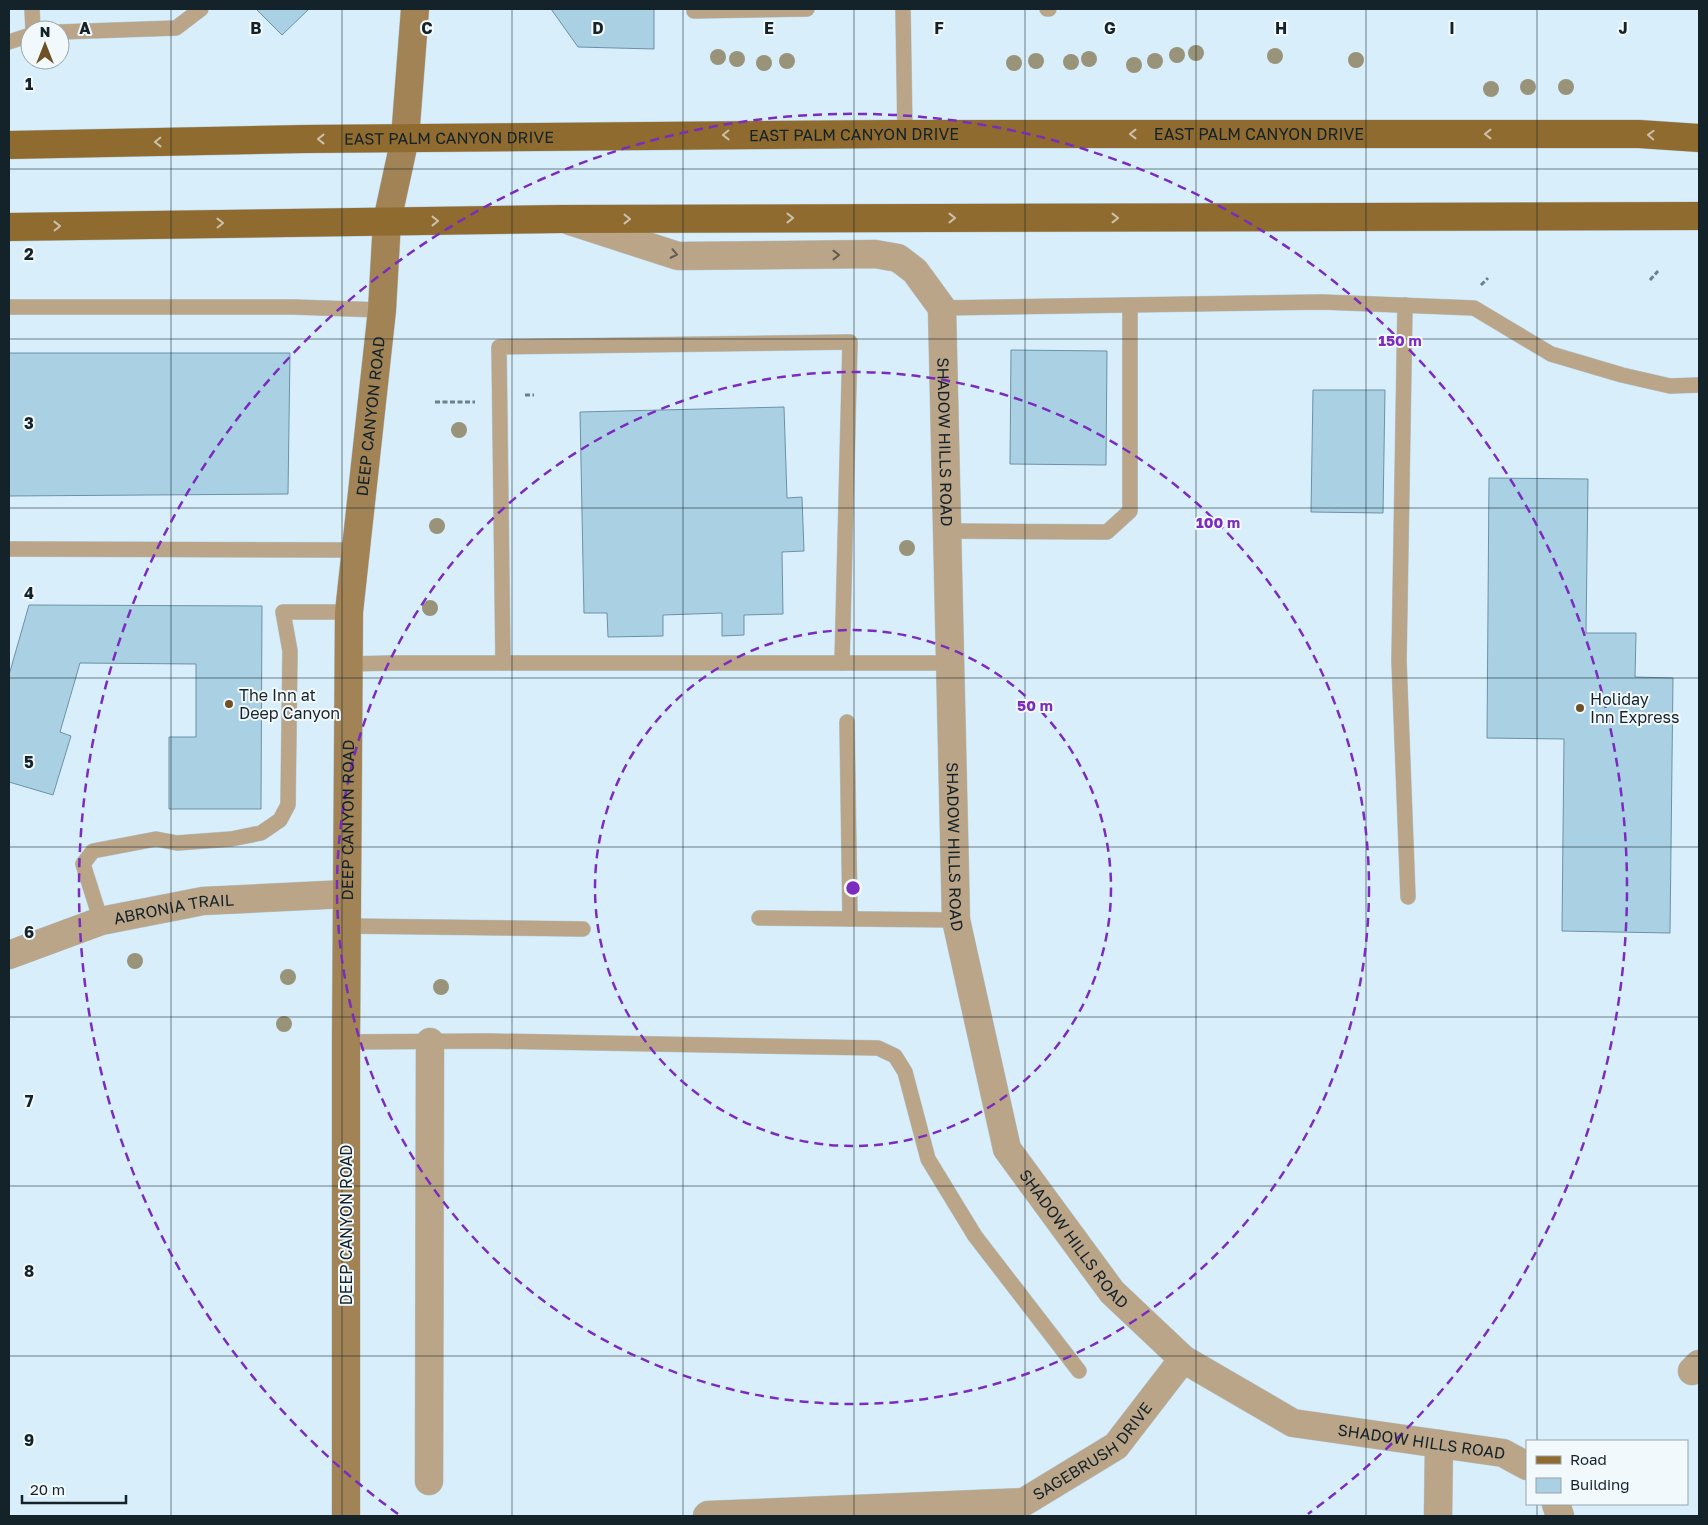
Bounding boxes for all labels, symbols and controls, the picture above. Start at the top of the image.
text: A [79,18,91,38]
text: B [250,18,262,38]
text: C [421,18,433,38]
text: D [592,18,604,38]
text: E [764,18,774,38]
text: F [934,18,944,38]
text: G [1104,18,1116,38]
text: H [1275,18,1287,38]
text: I [1449,18,1455,38]
text: J [1618,18,1628,38]
north arrow [20,20,70,70]
text: N [40,23,50,40]
text: 1 [25,74,33,94]
street label: EAST PALM CANYON DRIVE [749,124,959,145]
street label: EAST PALM CANYON DRIVE [1154,124,1364,144]
street label: EAST PALM CANYON DRIVE [344,127,554,149]
one-way arrow [1129,129,1136,139]
one-way arrow [1484,129,1492,139]
one-way arrow [1646,129,1654,140]
one-way arrow [721,130,729,140]
one-way arrow [317,134,324,144]
one-way arrow [154,137,162,147]
one-way arrow [786,213,794,223]
one-way arrow [948,213,956,223]
one-way arrow [1111,213,1119,223]
one-way arrow [624,214,631,224]
one-way arrow [432,216,440,226]
one-way arrow [216,218,224,228]
one-way arrow [54,221,62,231]
text: 2 [24,244,34,264]
one-way arrow [670,248,679,259]
one-way arrow [833,249,841,260]
text: 150 m [1378,331,1422,349]
street label: DEEP CANYON ROAD [352,335,389,497]
street label: SHADOW HILLS ROAD [933,357,957,527]
text: 3 [24,413,34,433]
text: 100 m [1196,513,1240,531]
text: 4 [24,583,34,603]
place label: The Inn at Deep Canyon [239,685,340,723]
place label: Holiday Inn Express [1590,689,1679,727]
text: 50 m [1017,696,1053,714]
marker: The Inn at Deep Canyon [223,698,235,710]
marker: Holiday Inn Express [1574,702,1586,714]
street label: DEEP CANYON ROAD [337,740,358,901]
text: 5 [24,752,34,772]
street label: SHADOW HILLS ROAD [942,762,968,933]
centre of rings [844,879,862,897]
street label: ABRONIA TRAIL [112,890,234,928]
text: 6 [24,922,34,942]
text: 7 [25,1091,34,1111]
street label: DEEP CANYON ROAD [336,1145,356,1305]
street label: SHADOW HILLS ROAD [1015,1165,1133,1313]
text: 8 [24,1261,34,1281]
street label: SAGEBRUSH DRIVE [1029,1398,1156,1504]
street label: SHADOW HILLS ROAD [1336,1419,1507,1463]
text: 9 [24,1430,34,1450]
legend [1526,1440,1688,1505]
text: Road [1570,1450,1607,1468]
scale bar [22,1472,126,1504]
text: Building [1570,1475,1630,1493]
text: 20 m [30,1480,65,1498]

